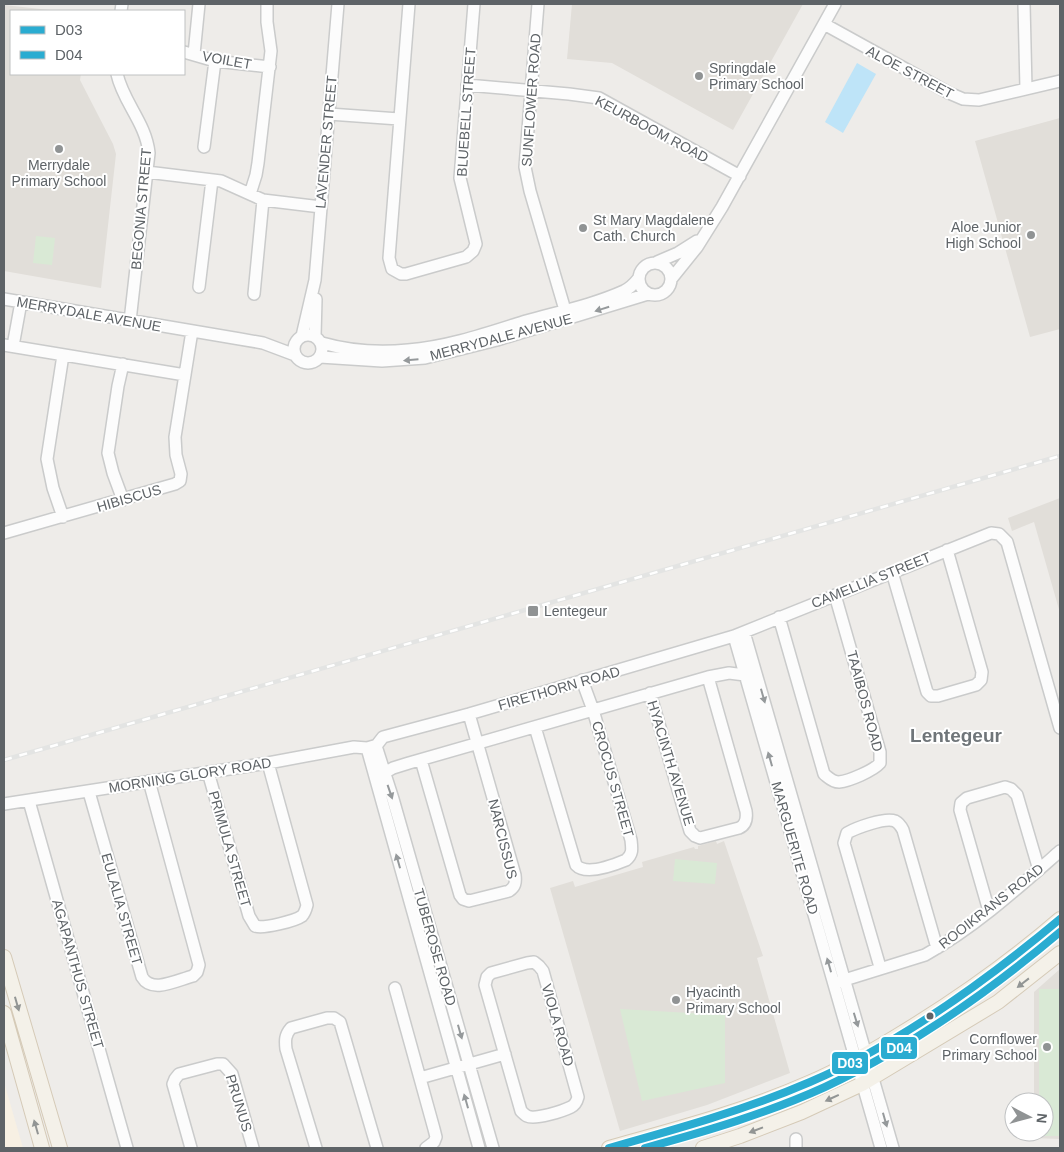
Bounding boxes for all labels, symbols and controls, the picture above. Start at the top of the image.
legend [10,10,185,75]
text: D03 [55,21,83,38]
street label: SUNFLOWER ROAD [518,33,544,167]
street label: ALOE STREET [864,42,957,102]
text: D04 [55,46,83,63]
street label: BLUEBELL STREET [454,46,479,177]
street label: VOILET [201,48,253,72]
place label: Springdale Primary School [709,60,804,92]
marker: Springdale Primary School [693,70,705,82]
street label: LAVENDER STREET [312,74,340,209]
street label: KEURBOOM ROAD [593,92,711,166]
marker: Merrydale Primary School [53,143,65,155]
street label: BEGONIA STREET [128,147,154,271]
place label: Merrydale Primary School [12,157,106,189]
place label: St Mary Magdalene Cath. Church [593,212,715,244]
place label: Aloe Junior High School [946,219,1021,251]
marker: St Mary Magdalene Cath. Church [577,222,589,234]
marker: Aloe Junior High School [1025,229,1037,241]
street label: MERRYDALE AVENUE [15,293,163,335]
one-way arrow [594,305,609,313]
street label: MERRYDALE AVENUE [428,310,574,364]
one-way arrow [403,356,419,364]
street label: HIBISCUS [95,481,163,515]
street label: CAMELLIA STREET [809,549,934,611]
place label: Lentegeur [544,603,607,619]
marker: Lentegeur [526,604,540,618]
street label: TAAIBOS ROAD [844,649,886,753]
street label: FIRETHORN ROAD [496,663,622,713]
one-way arrow [759,688,767,703]
street label: HYACINTH AVENUE [644,698,698,828]
street label: CROCUS STREET [589,719,637,839]
district label: Lentegeur [910,725,1003,746]
one-way arrow [765,751,773,766]
street label: MORNING GLORY ROAD [108,754,272,796]
street label: MARGUERITE ROAD [768,780,822,916]
one-way arrow [387,785,394,800]
street label: PRIMULA STREET [206,789,254,910]
street label: NARCISSUS [485,797,521,881]
street label: EULALIA STREET [98,851,146,967]
one-way arrow [393,853,401,868]
street label: ROOIKRANS ROAD [936,860,1046,952]
street label: TUBEROSE ROAD [411,886,459,1008]
street label: AGAPANTHUS STREET [49,898,107,1051]
one-way arrow [825,958,833,973]
one-way arrow [1017,977,1030,988]
street label: VIOLA ROAD [539,982,577,1068]
place label: Hyacinth Primary School [686,984,781,1016]
marker: Hyacinth Primary School [670,994,682,1006]
one-way arrow [14,997,22,1012]
unlabelled marker [925,1011,935,1021]
one-way arrow [853,1013,861,1028]
one-way arrow [457,1025,465,1040]
place label: Cornflower Primary School [942,1031,1037,1063]
line badge: D04 [880,1036,918,1060]
text: D04 [886,1040,912,1056]
marker: Cornflower Primary School [1041,1041,1053,1053]
line badge: D03 [831,1051,869,1075]
text: D03 [837,1055,863,1071]
street label: PRUNUS [223,1072,255,1134]
north arrow [1004,1092,1054,1142]
one-way arrow [461,1094,469,1109]
one-way arrow [825,1094,839,1102]
text: N [1033,1112,1050,1124]
one-way arrow [882,1113,890,1128]
one-way arrow [32,1119,40,1134]
one-way arrow [749,1127,764,1134]

